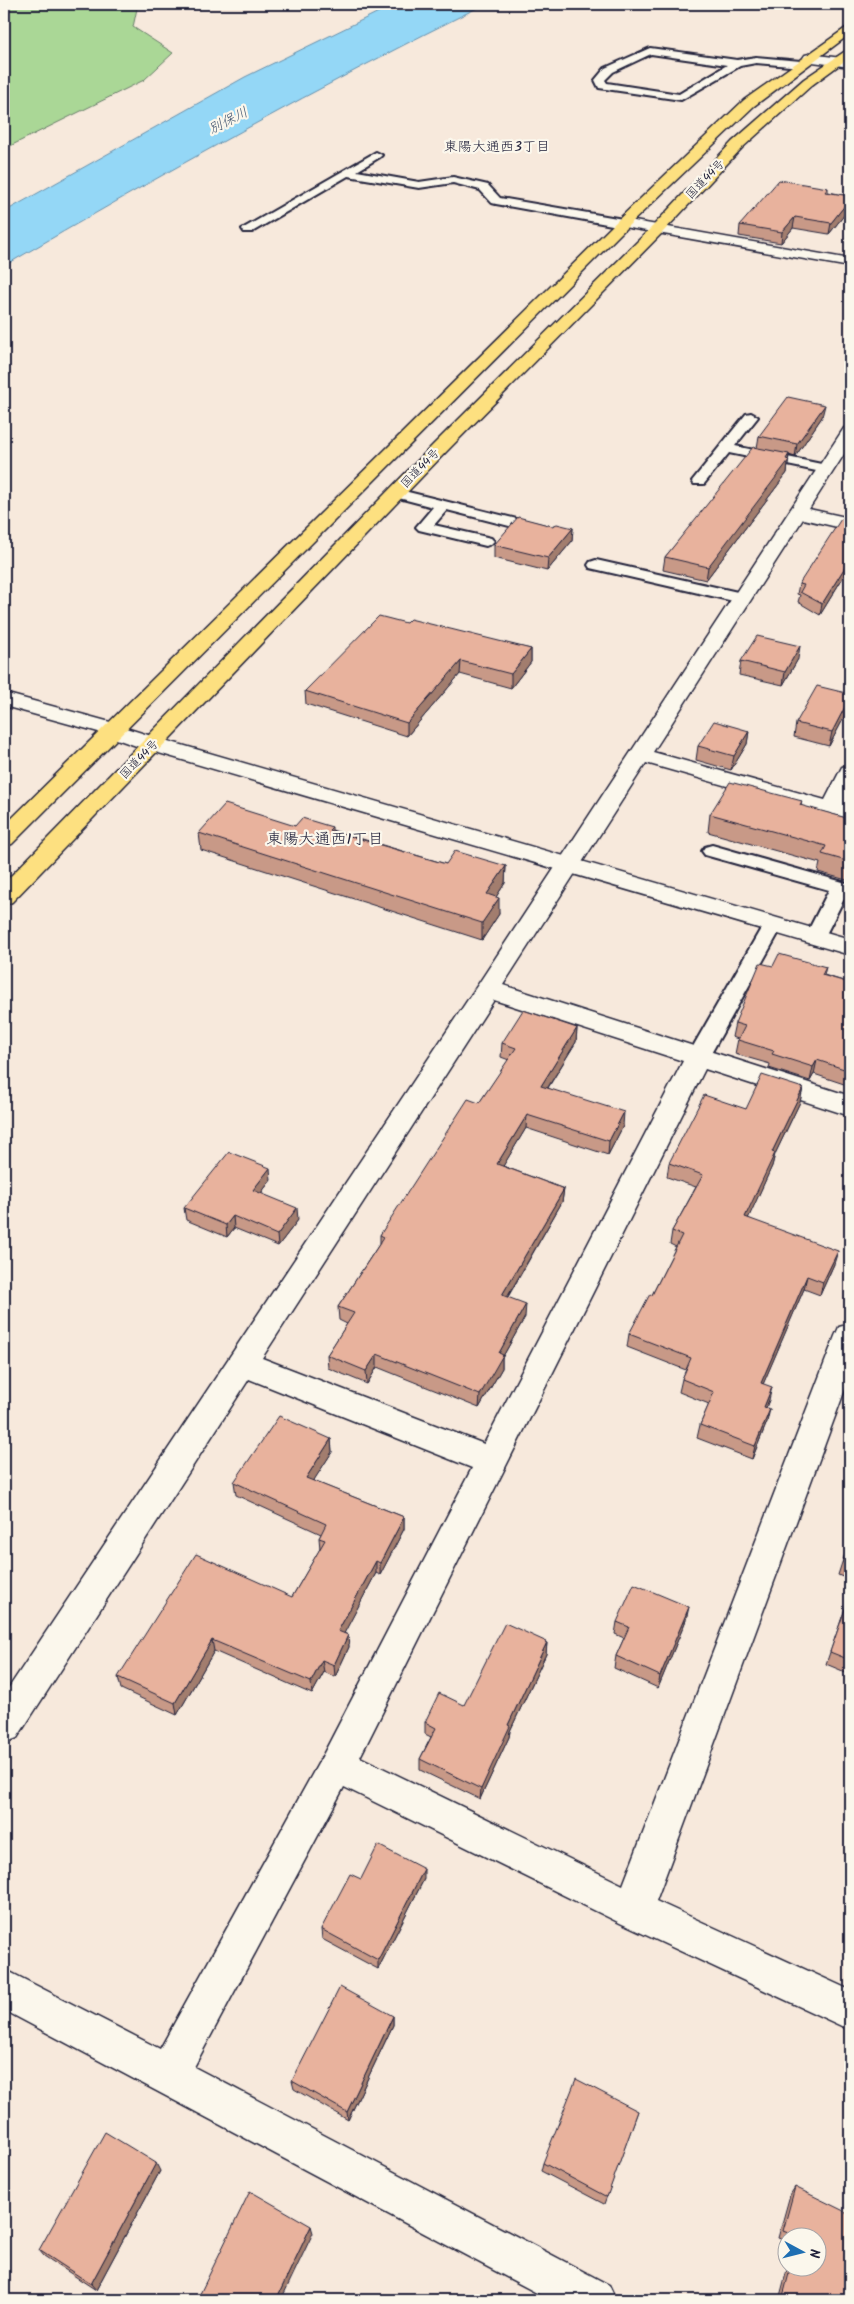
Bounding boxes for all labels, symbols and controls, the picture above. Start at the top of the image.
water label: 別保川 [205,102,252,140]
district label: 東陽大通西3丁目 [444,136,550,158]
street label: 国道44号 [681,155,729,204]
street label: 国道44号 [396,444,444,493]
street label: 国道44号 [115,735,163,784]
district label: 東陽大通西1丁目 [266,827,384,852]
north arrow [776,2226,826,2276]
text: N [802,2248,825,2259]

